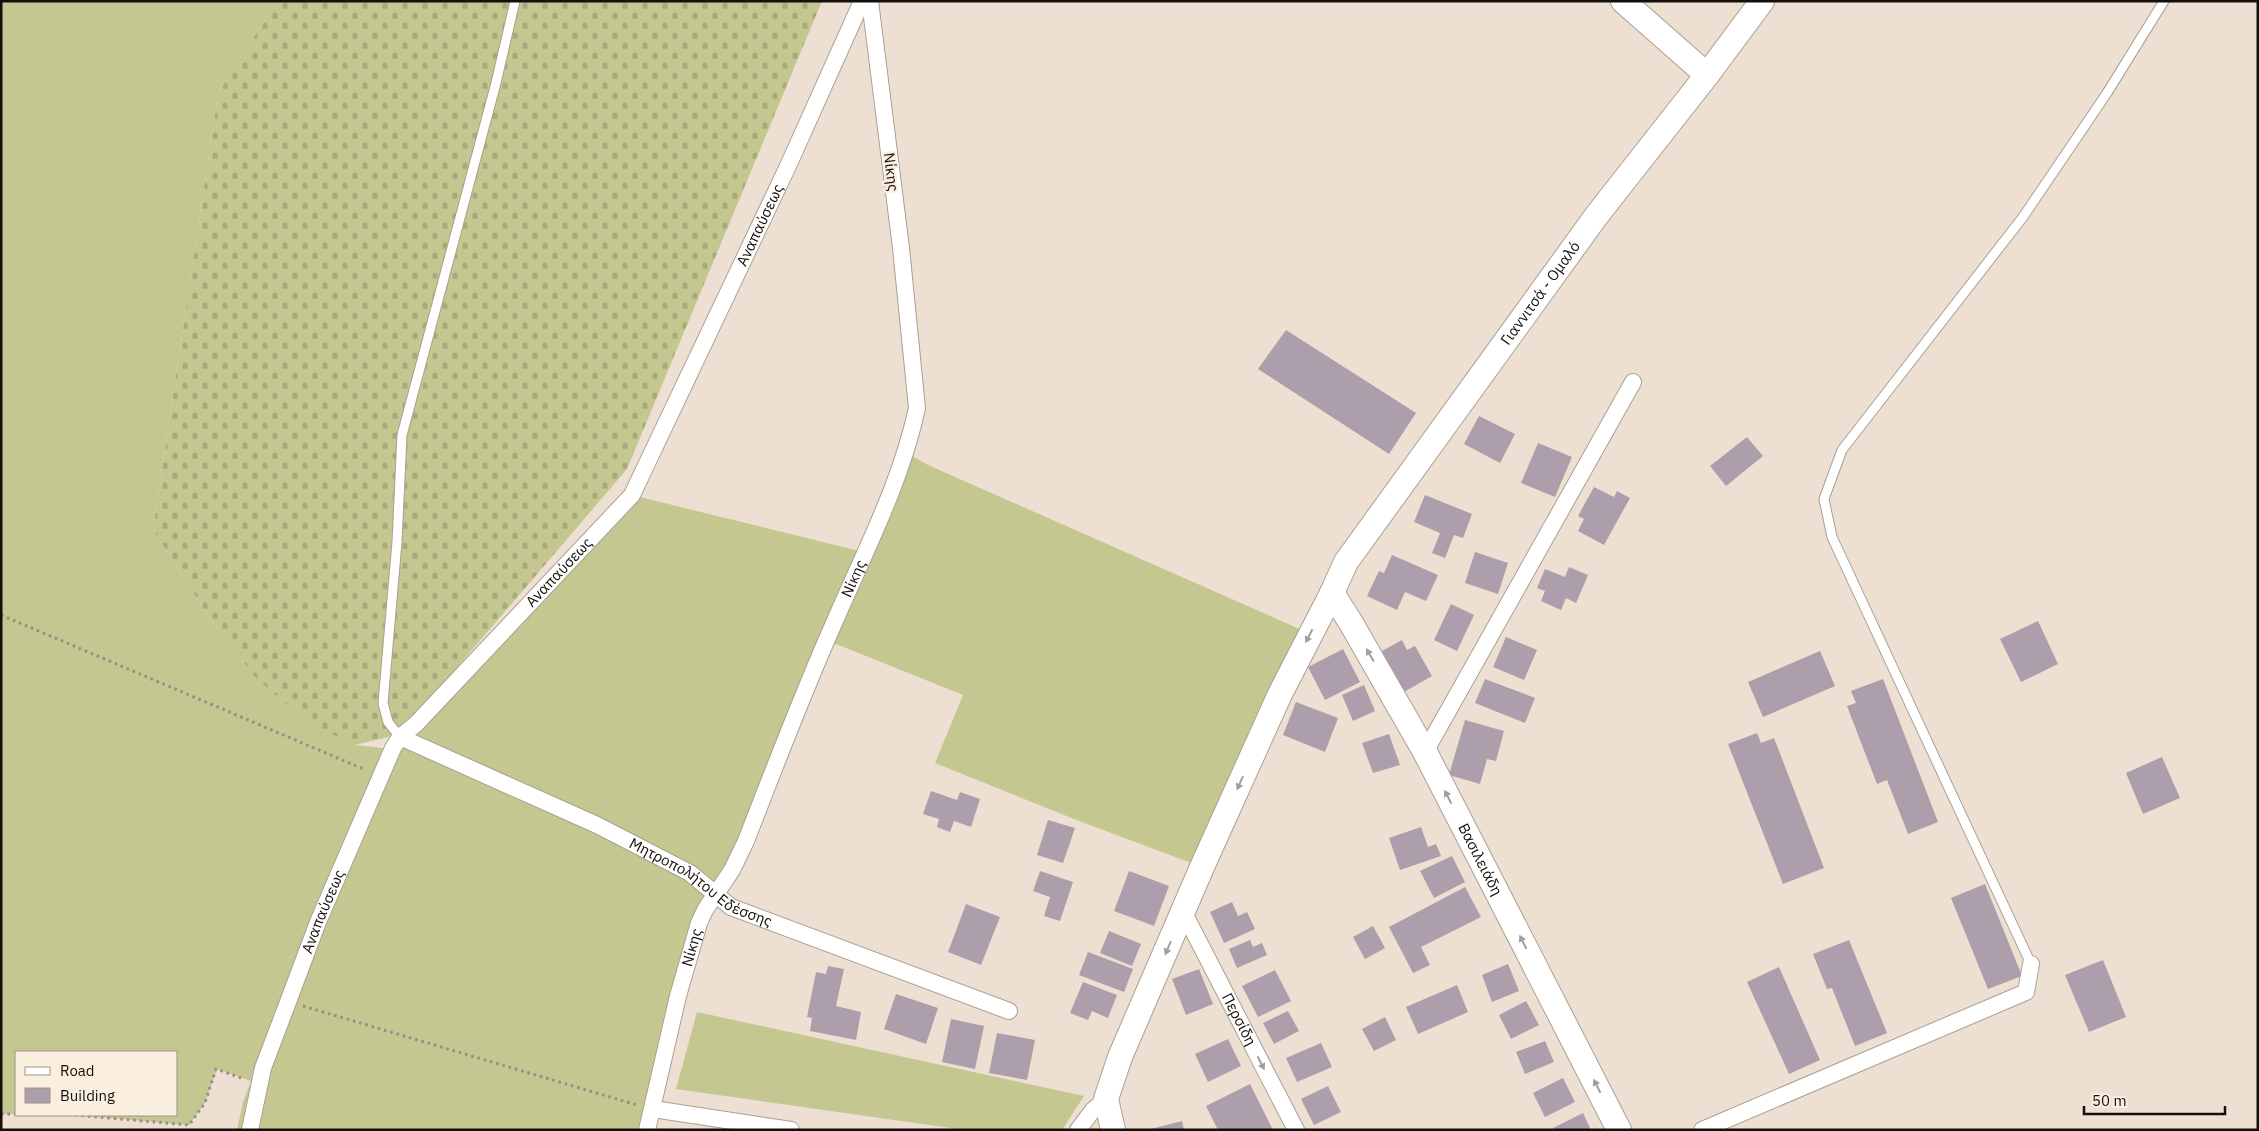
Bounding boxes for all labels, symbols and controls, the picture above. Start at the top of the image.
street label: Νίκης [880,152,903,192]
street label: Αναπαύσεως [732,181,787,269]
street label: Γιαννιτσά - Ομαλό [1496,237,1584,349]
street label: Αναπαύσεως [521,533,596,611]
street label: Νίκης [837,557,870,600]
one-way arrow [1305,629,1313,644]
one-way arrow [1366,648,1374,662]
one-way arrow [1235,776,1243,790]
one-way arrow [1444,790,1452,804]
street label: Βασιλειάδη [1454,820,1507,899]
street label: Μητροπολήτου Εδέσσης [626,833,775,930]
street label: Αναπαύσεως [297,867,348,956]
street label: Νίκης [677,926,706,969]
one-way arrow [1519,935,1527,949]
one-way arrow [1163,941,1171,955]
street label: Περσίδη [1218,990,1261,1049]
legend [15,1051,178,1116]
one-way arrow [1257,1056,1265,1070]
text: Road [60,1061,95,1080]
one-way arrow [1593,1079,1601,1094]
scale bar [2084,1084,2225,1116]
text: Building [60,1086,115,1105]
text: 50 m [2092,1091,2127,1110]

